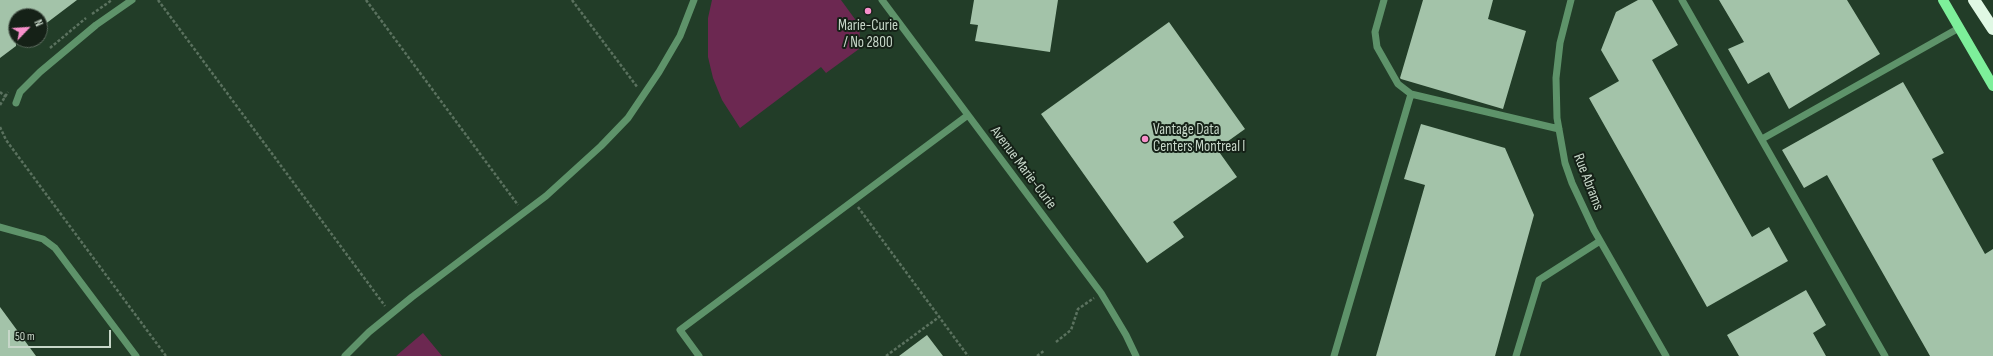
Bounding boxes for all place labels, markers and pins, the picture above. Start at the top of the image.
marker: Marie-Curie / No 2800 [863,6,873,16]
place label: Marie-Curie / No 2800 [838,17,898,52]
place label: Vantage Data Centers Montreal I [1153,121,1245,156]
marker: Vantage Data Centers Montreal I [1140,134,1150,144]

